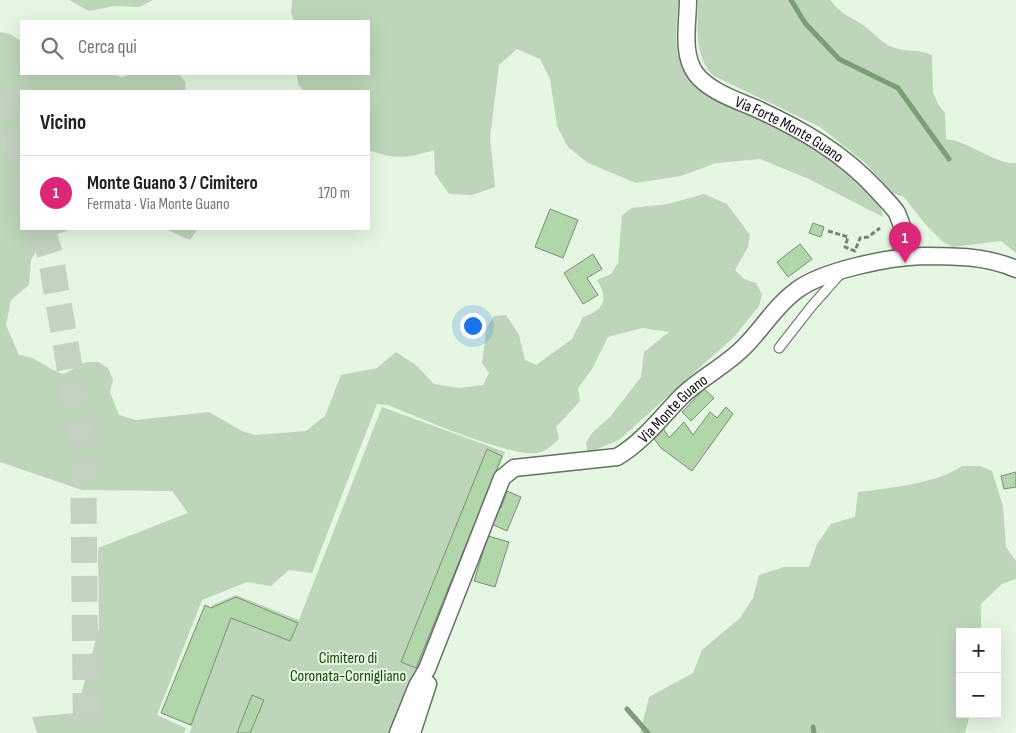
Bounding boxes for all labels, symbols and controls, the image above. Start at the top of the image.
search box [20,20,370,75]
icon: search [38,34,66,62]
text: Cerca qui [78,36,137,59]
street label: Via Forte Monte Guano [732,93,847,167]
text: Vicino [40,110,86,135]
text: Monte Guano 3 / Cimitero [87,172,258,195]
text: 1 [53,184,59,203]
text: 170 m [318,184,350,203]
text: Fermata · Via Monte Guano [87,195,230,214]
pin: 1 [889,222,921,263]
your location [460,313,486,339]
street label: Via Monte Guano [635,371,712,448]
map controls [956,628,1001,718]
button: + [956,628,1001,673]
park label: Cimitero di Coronata-Cornigliano [290,649,406,686]
button: − [956,673,1001,718]

